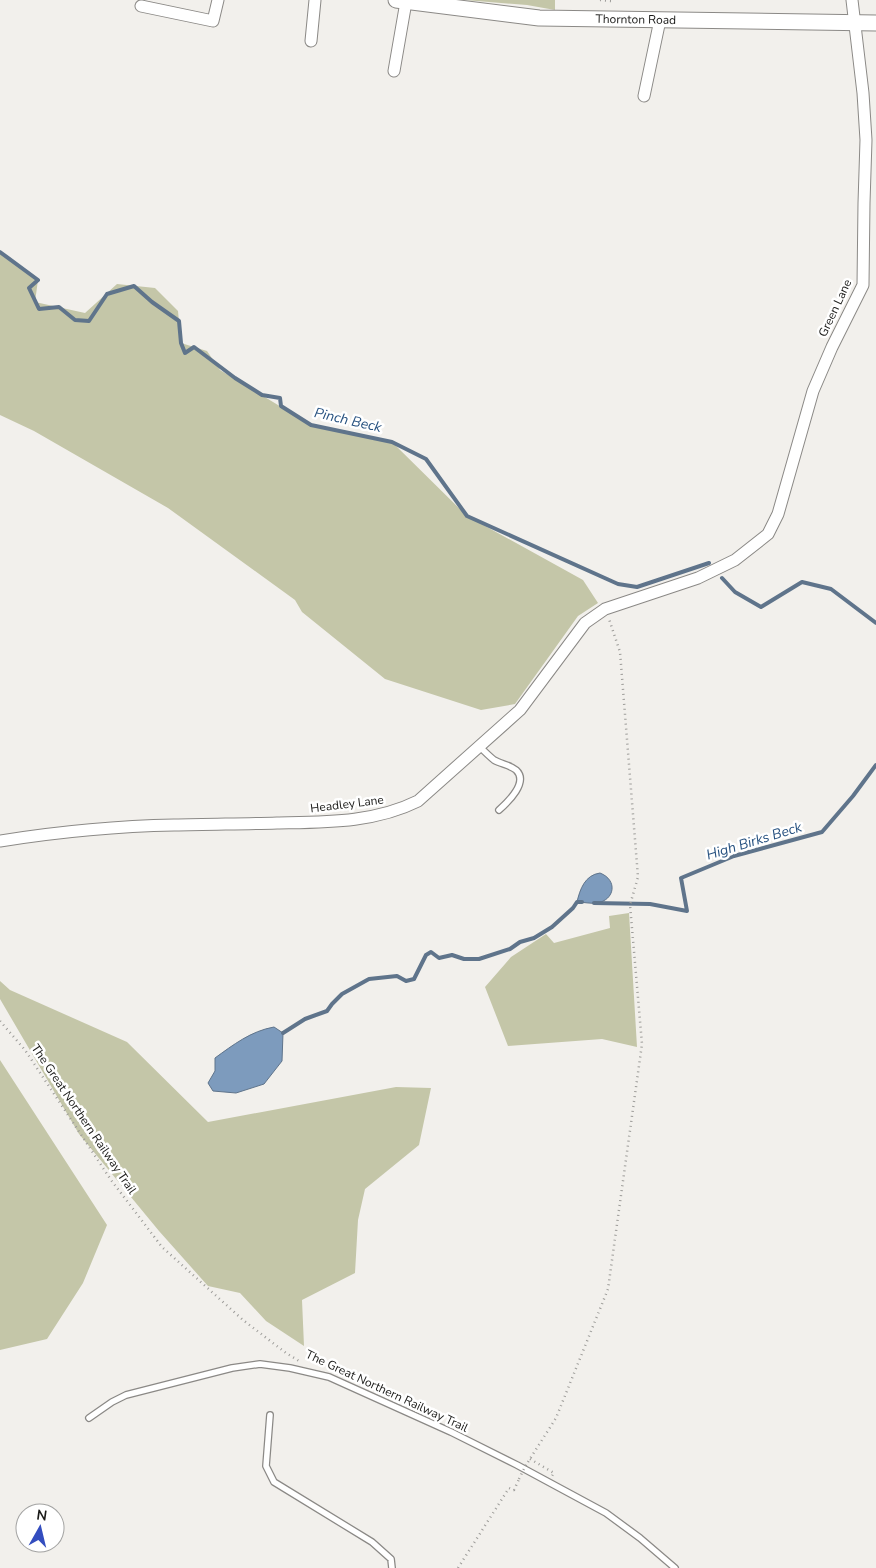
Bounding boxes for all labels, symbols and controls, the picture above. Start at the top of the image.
street label: Thornton Road [595,11,676,28]
street label: Green Lane [815,277,855,339]
water label: Pinch Beck [312,403,384,437]
street label: Headley Lane [309,792,385,816]
water label: High Birks Beck [704,817,805,865]
street label: The Great Northern Railway Trail [28,1041,141,1197]
street label: The Great Northern Railway Trail [303,1346,471,1436]
north arrow [15,1503,65,1553]
text: N [35,1505,48,1526]

